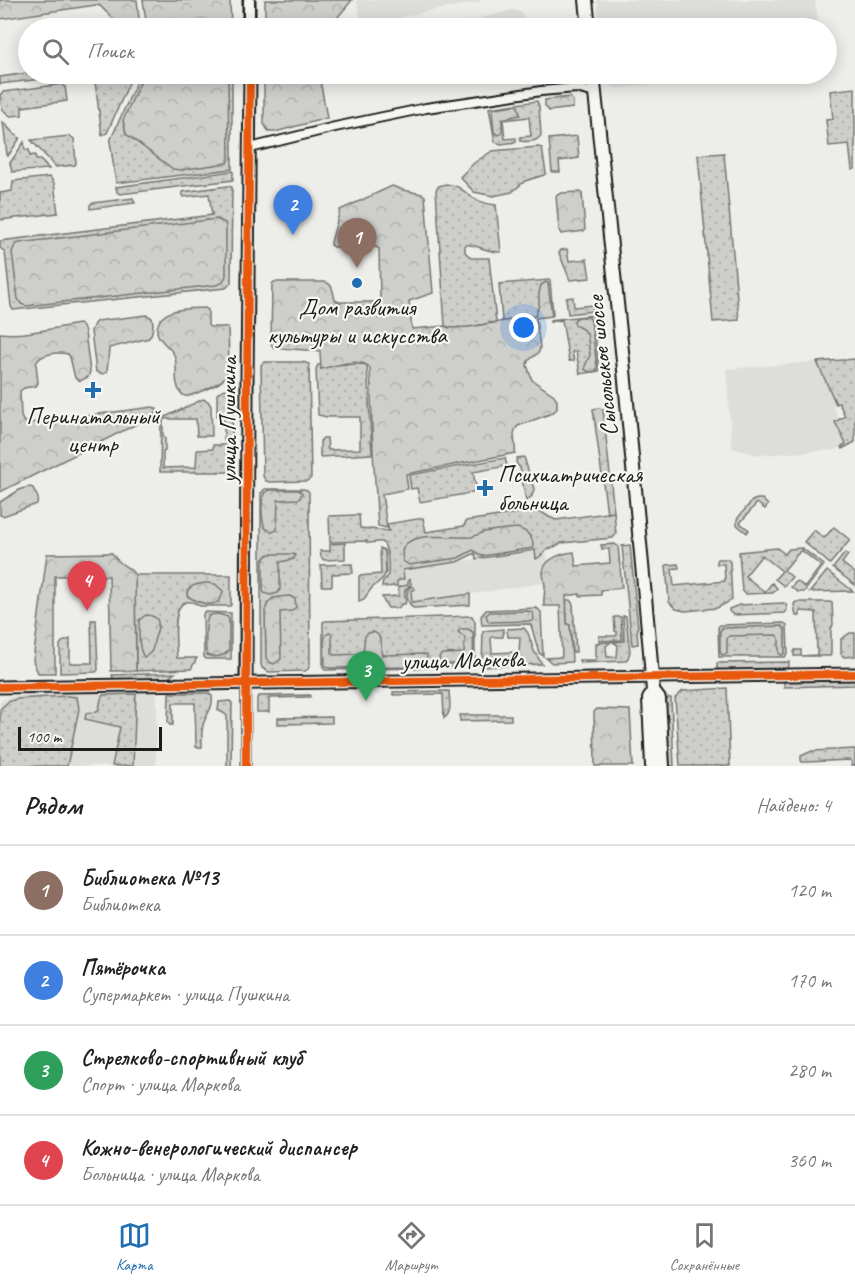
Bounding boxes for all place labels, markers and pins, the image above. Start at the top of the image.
pin: 2 [274,186,312,235]
pin: 1 [338,218,376,268]
marker: Дом развития культуры и искусства [350,276,364,290]
place label: Дом развития культуры и искусства [267,292,448,350]
marker: Перинатальный центр [84,381,102,399]
place label: Перинатальный центр [26,401,162,459]
place label: Психиатрическая больница [498,459,644,517]
marker: Психиатрическая больница [476,479,494,497]
pin: 4 [68,562,106,611]
pin: 3 [346,652,386,701]

